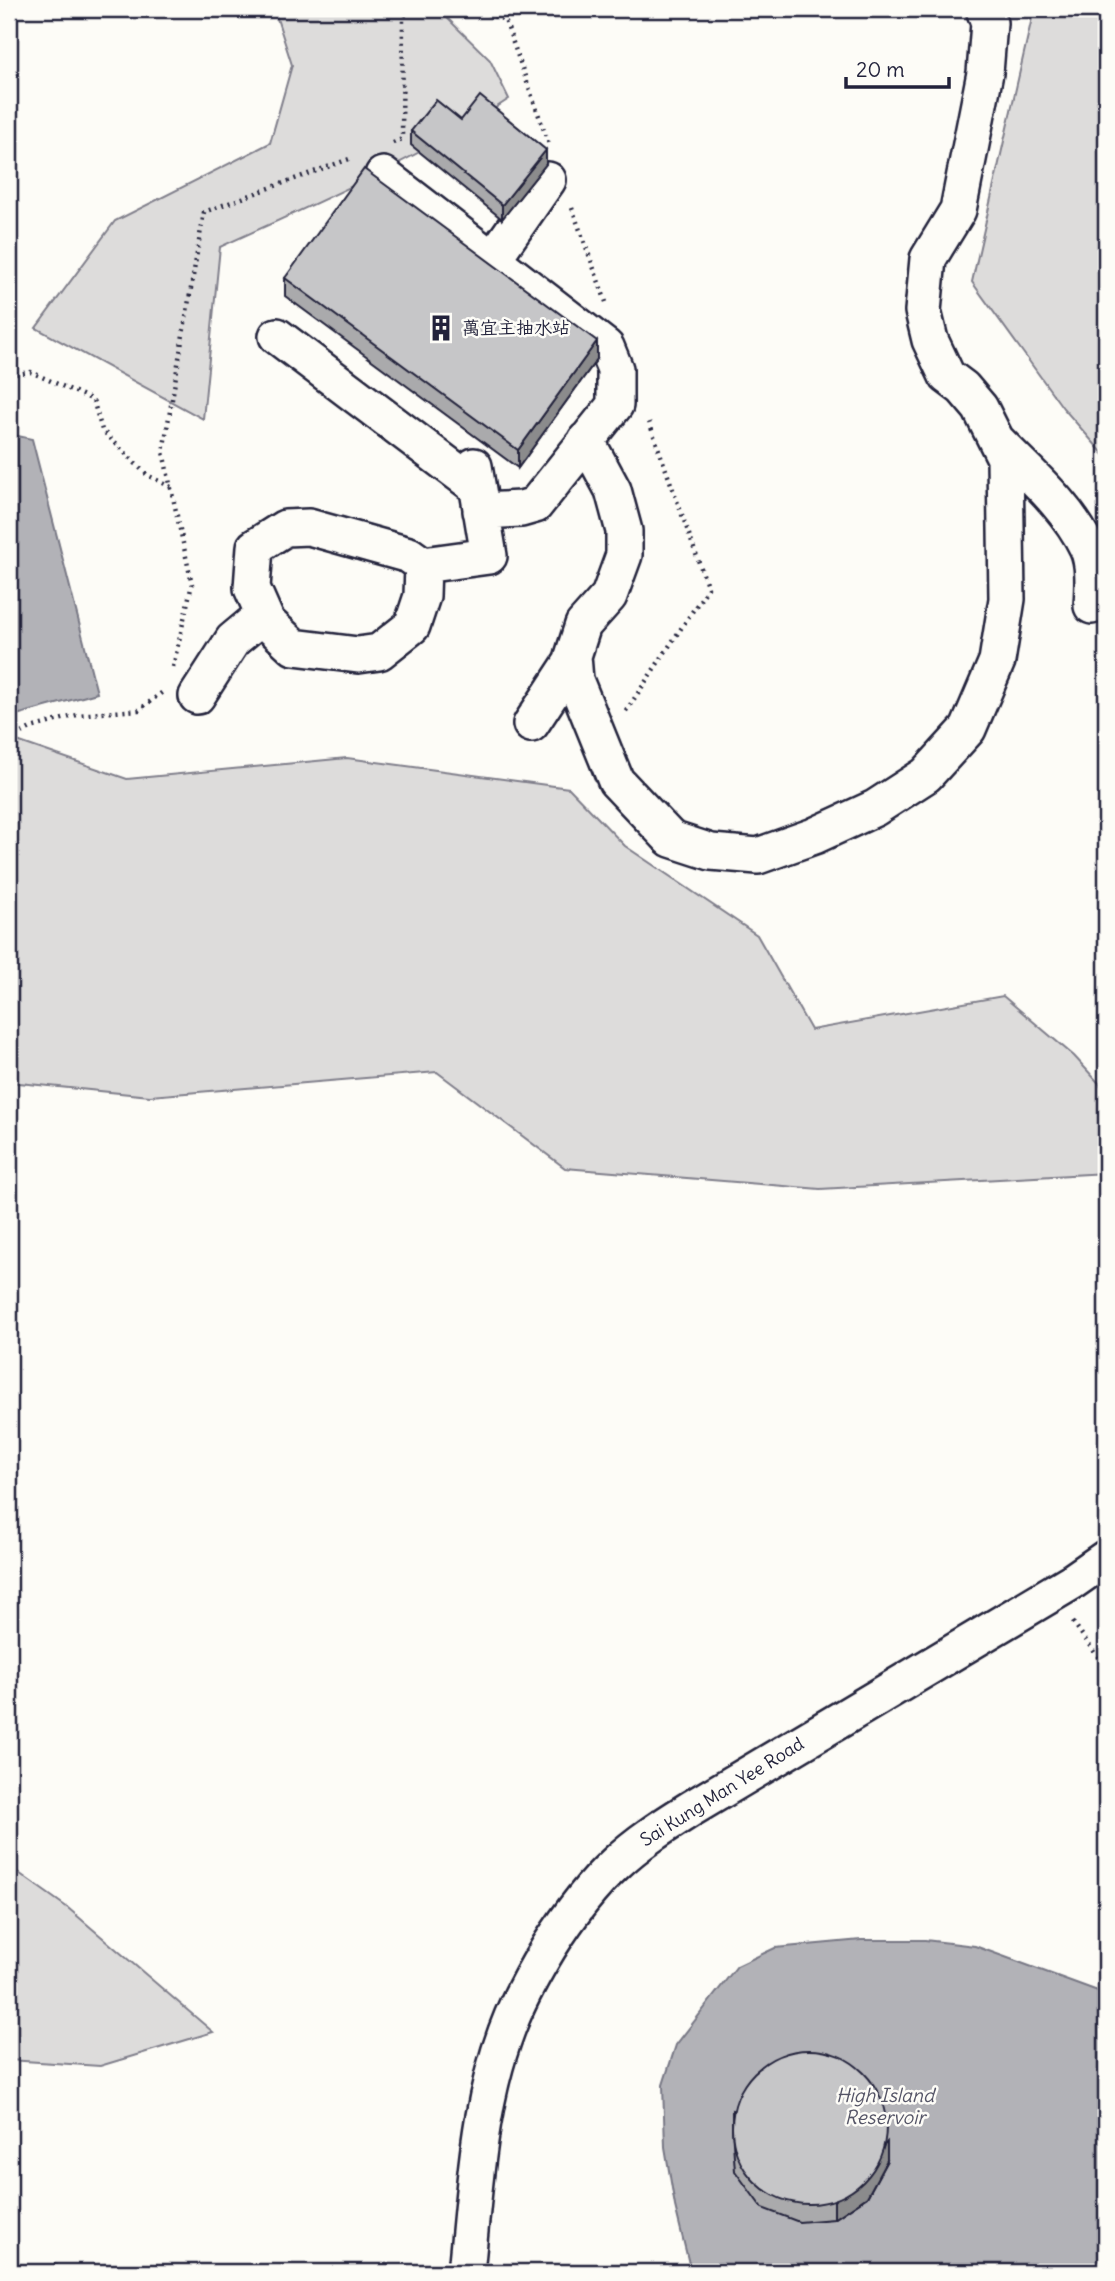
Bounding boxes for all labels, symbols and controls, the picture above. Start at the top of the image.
scale bar [846,46,949,90]
text: 20 m [856,56,905,83]
building icon: 萬宜主抽水站 [426,313,456,343]
place label: 萬宜主抽水站 [462,316,570,339]
street label: Sai Kung Man Yee Road [636,1732,808,1851]
water label: High Island Reservoir [836,2083,937,2129]

